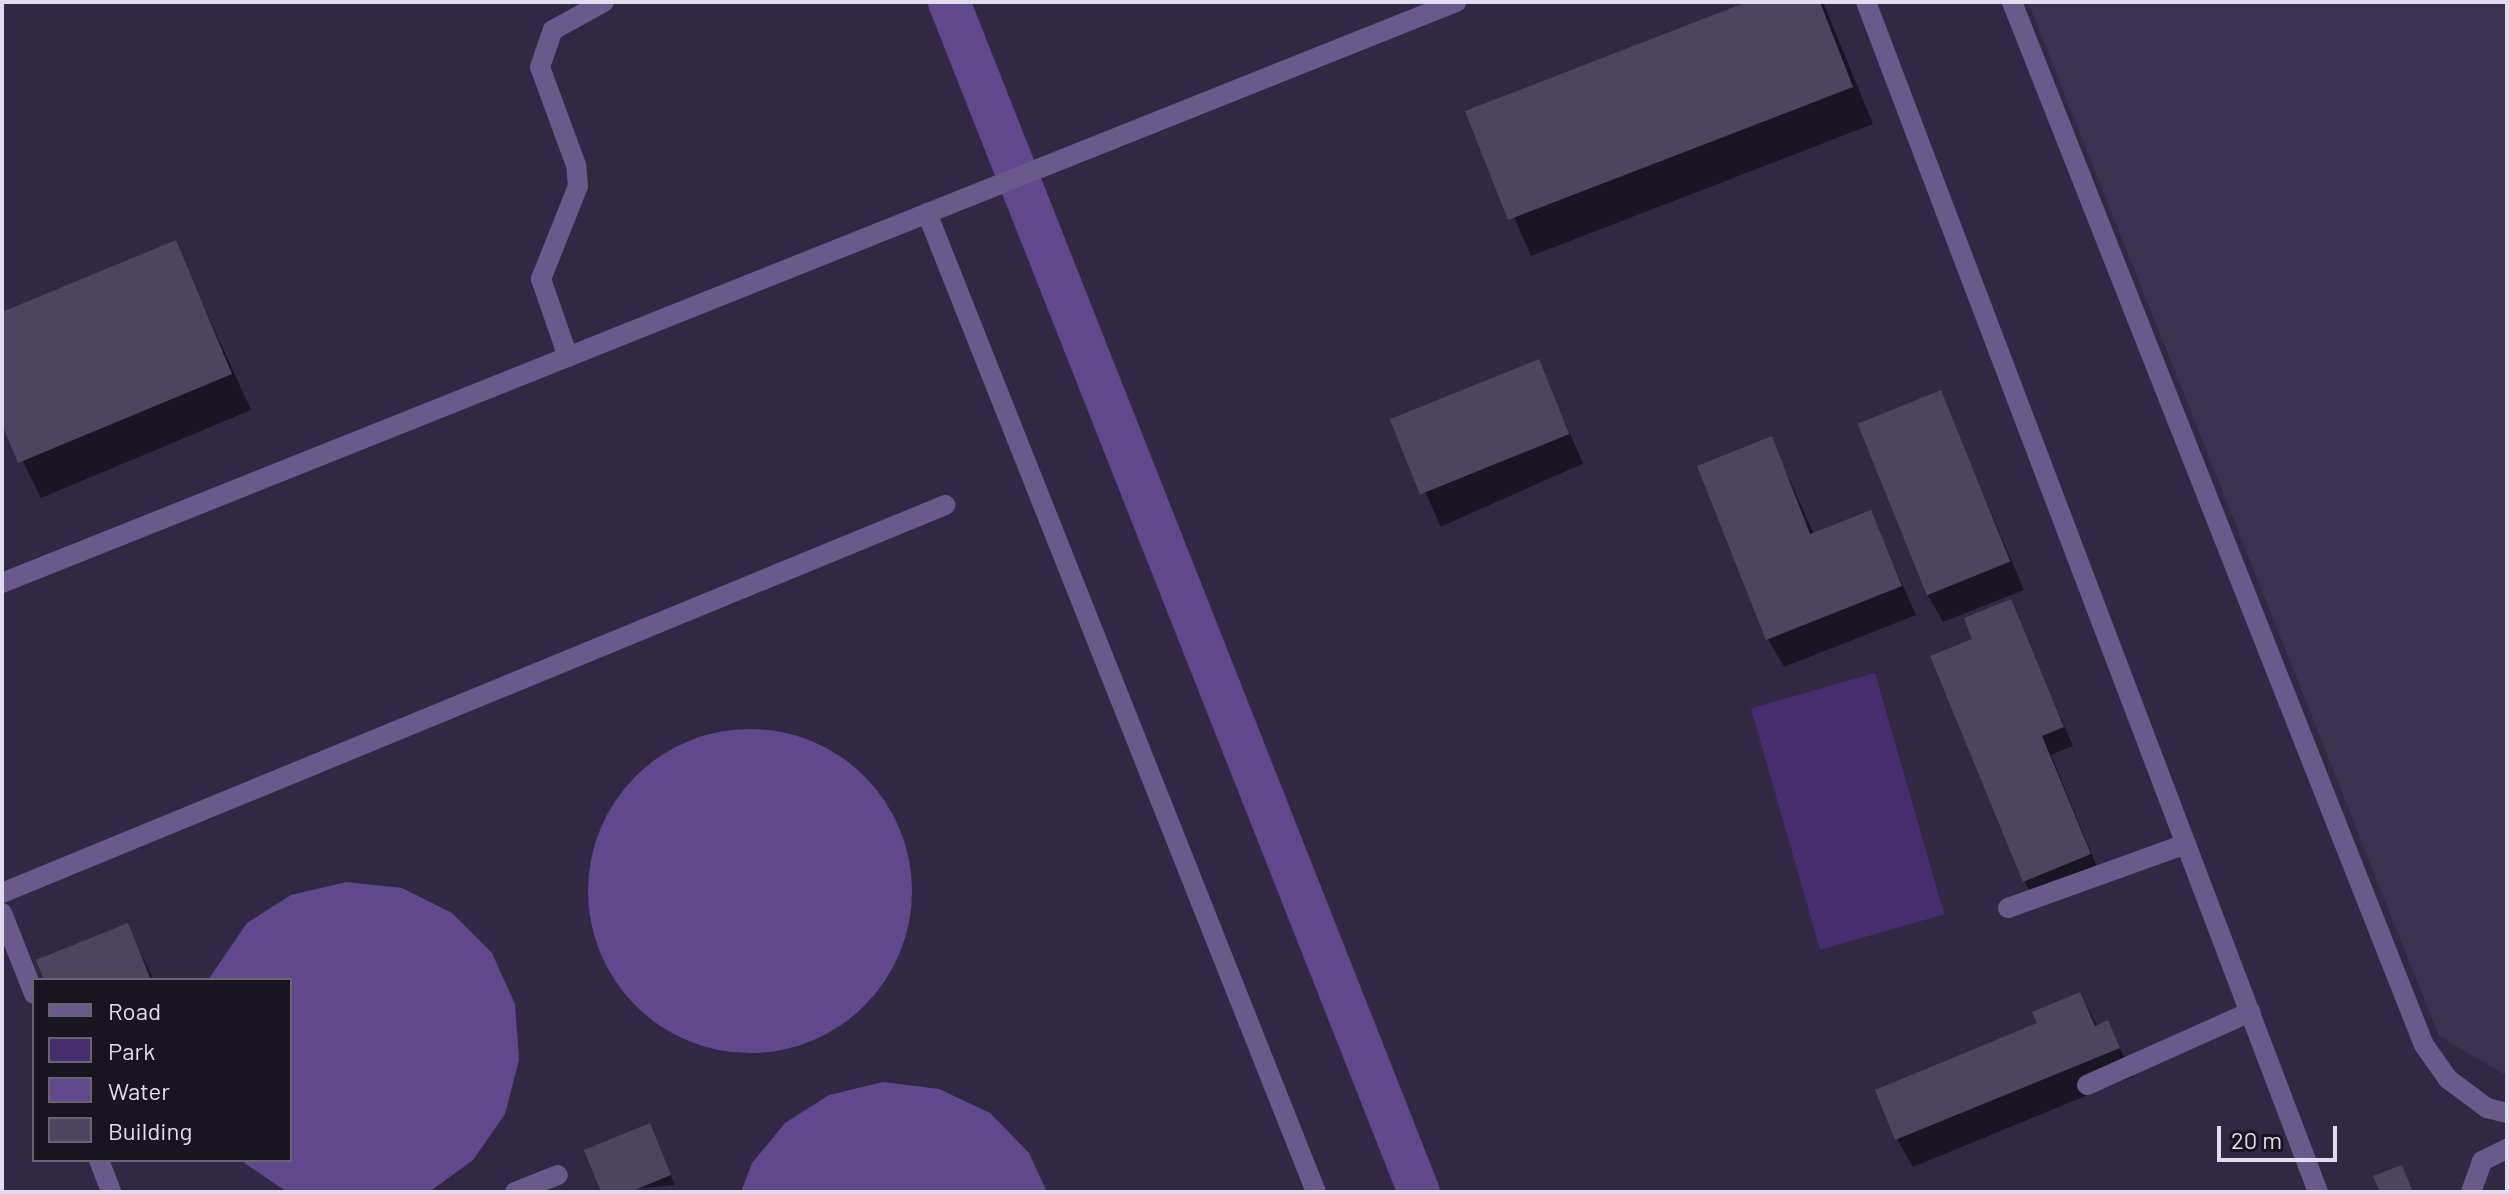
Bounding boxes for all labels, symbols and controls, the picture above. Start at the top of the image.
legend [32,978,292,1162]
text: Road [108,996,161,1025]
text: Park [108,1036,155,1065]
text: Water [108,1076,170,1105]
scale bar [2221,1110,2341,1160]
text: Building [108,1116,192,1145]
text: 20 m [2231,1125,2282,1154]

